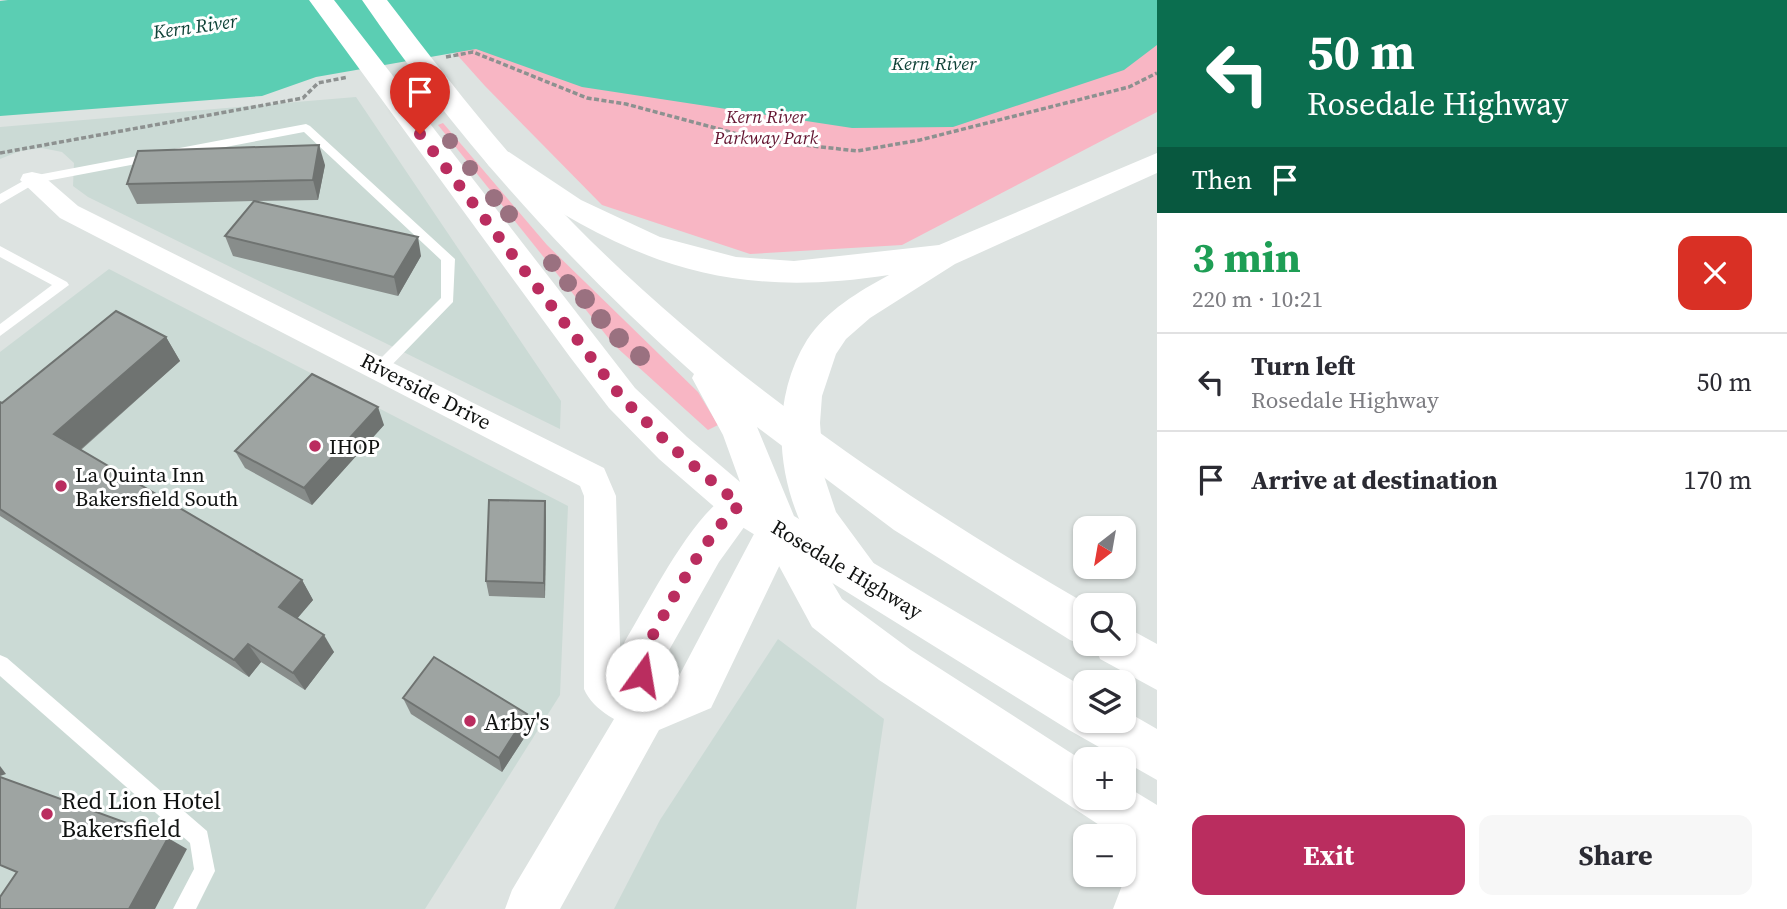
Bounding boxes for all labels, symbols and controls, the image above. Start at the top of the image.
water label: Kern River [150,7,240,45]
text: 50 m [1307,18,1415,85]
icon: left [1192,28,1283,119]
water label: Kern River [891,50,978,76]
pin [390,62,450,134]
icon: arrive [401,73,439,111]
text: Rosedale Highway [1307,82,1568,126]
park label: Kern River Parkway Park [713,104,818,150]
icon: arrive [1266,161,1304,199]
text: Then [1192,162,1252,198]
text: 3 min [1192,228,1301,286]
button: close [1678,236,1752,310]
text: 220 m · 10:21 [1192,283,1323,315]
street label: Riverside Drive [356,346,496,436]
text: Turn left [1251,348,1355,384]
icon: left [1192,363,1230,401]
text: 50 m [1697,364,1752,400]
text: Rosedale Highway [1251,384,1439,416]
place label: IHOP [329,432,380,461]
marker: IHOP [307,438,323,454]
place label: La Quinta Inn Bakersfield South [75,460,238,513]
icon: arrive [1192,461,1230,499]
text: Arrive at destination [1251,462,1498,498]
text: 170 m [1684,462,1752,498]
marker: La Quinta Inn Bakersfield South [53,478,69,494]
street label: Rosedale Highway [766,512,928,626]
north arrow [1073,516,1136,579]
map controls [1073,516,1136,887]
button: search [1073,593,1136,656]
position arrow [605,638,679,712]
button: layers [1073,670,1136,733]
place label: Arby's [484,705,550,738]
marker: Arby's [462,713,478,729]
button: + [1073,747,1136,810]
place label: Red Lion Hotel Bakersfield [61,784,221,845]
marker: Red Lion Hotel Bakersfield [39,806,55,822]
button: Exit [1192,815,1465,895]
button: Share [1479,815,1752,895]
button: − [1073,824,1136,887]

